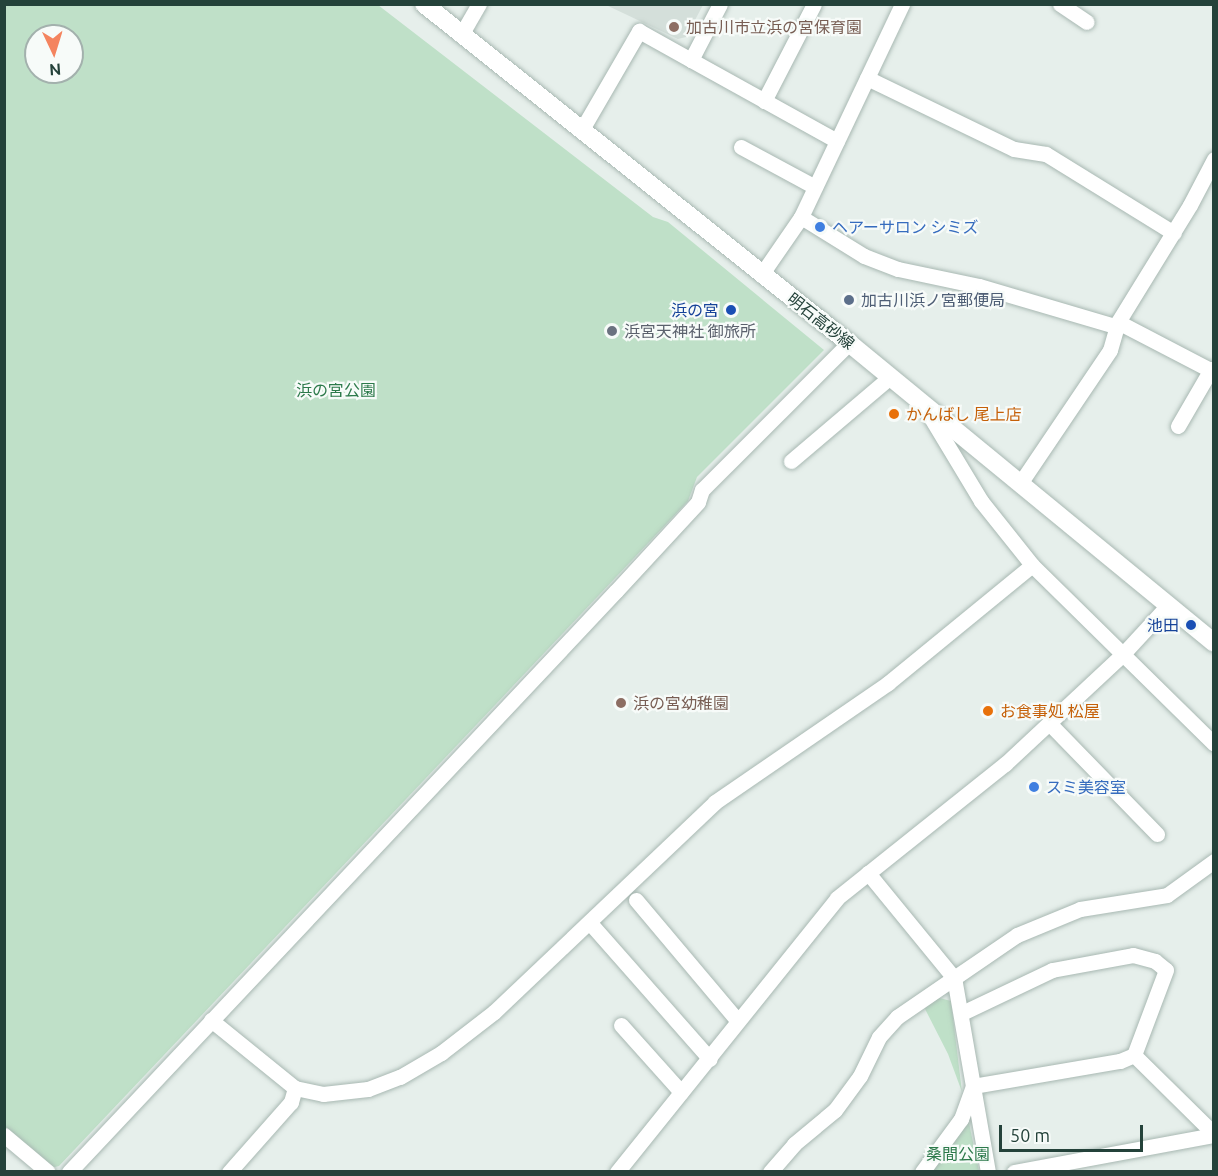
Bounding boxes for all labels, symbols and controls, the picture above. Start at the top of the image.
place label: 加古川市立浜の宮保育園 [686,17,862,37]
marker: 加古川市立浜の宮保育園 [667,20,681,34]
north arrow [24,24,84,84]
text: N [49,61,62,79]
place label: ヘアーサロン シミズ [832,217,979,237]
marker: ヘアーサロン シミズ [813,220,827,234]
street label: 明石高砂線 [784,289,858,353]
place label: 加古川浜ノ宮郵便局 [861,290,1005,310]
marker: 加古川浜ノ宮郵便局 [842,293,856,307]
place label: 浜の宮 [671,300,719,320]
marker: 浜の宮 [724,303,738,317]
place label: 浜宮天神社 御旅所 [624,321,756,341]
marker: 浜宮天神社 御旅所 [605,324,619,338]
park label: 浜の宮公園 [296,380,376,400]
place label: かんばし 尾上店 [906,404,1022,424]
marker: かんばし 尾上店 [887,407,901,421]
place label: 池田 [1147,615,1179,635]
marker: 池田 [1184,618,1198,632]
place label: 浜の宮幼稚園 [633,693,729,713]
marker: 浜の宮幼稚園 [614,696,628,710]
place label: お食事処 松屋 [1000,701,1100,721]
marker: お食事処 松屋 [981,704,995,718]
place label: スミ美容室 [1046,777,1126,797]
marker: スミ美容室 [1027,780,1041,794]
scale bar [1002,1113,1146,1151]
text: 50 m [1010,1125,1050,1145]
park label: 桑間公園 [926,1144,990,1164]

